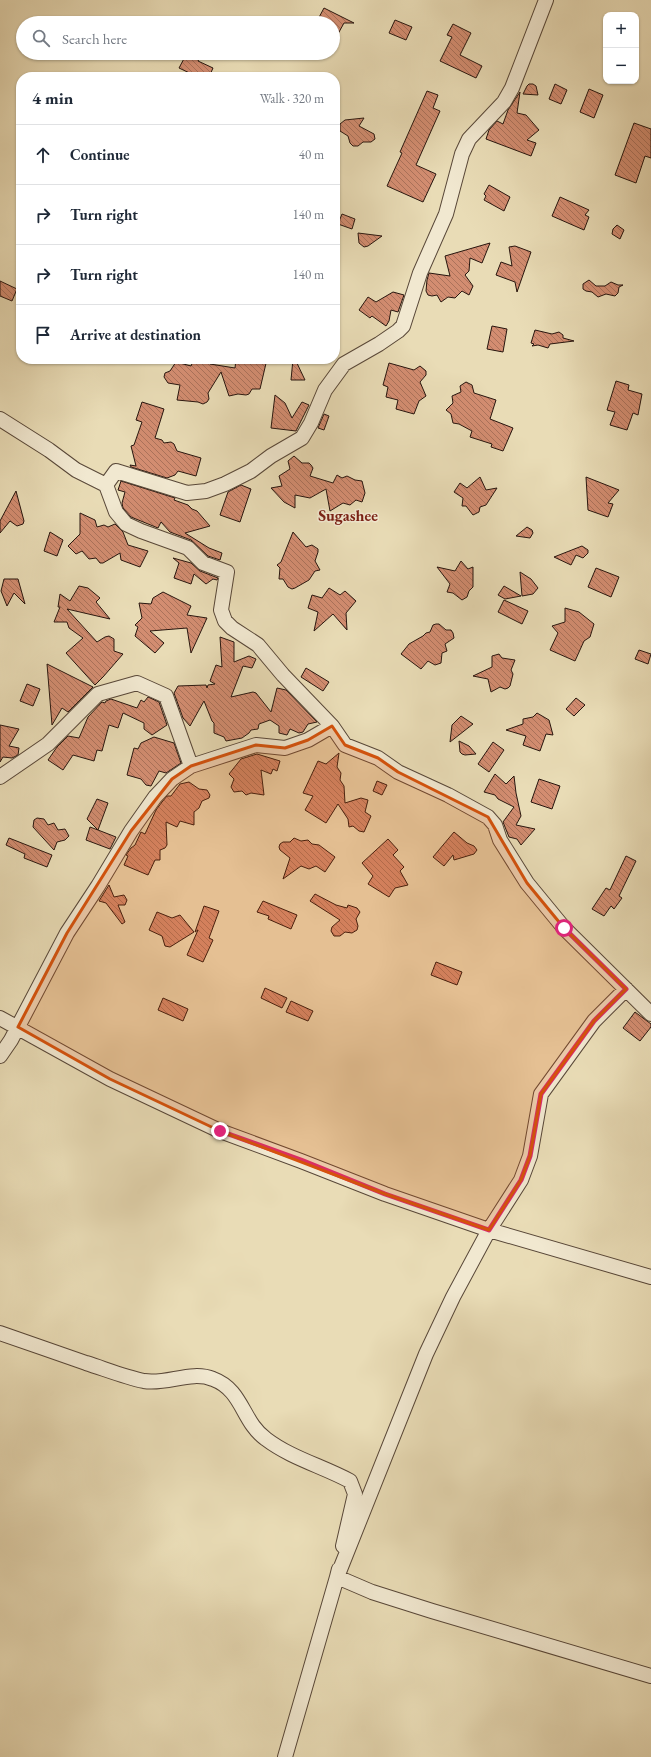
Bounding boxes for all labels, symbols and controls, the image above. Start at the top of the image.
map controls [603,12,639,84]
button: + [603,12,639,48]
search box [16,16,340,60]
icon: search [30,27,52,49]
text: Search here [62,29,127,48]
button: − [603,48,639,84]
text: 4 min [32,87,73,109]
text: Walk · 320 m [260,90,324,107]
icon: ahead [32,144,54,166]
text: Continue [70,145,130,164]
text: 40 m [299,146,324,163]
icon: right [32,204,54,226]
text: Turn right [70,205,138,224]
text: 140 m [293,206,324,223]
icon: right [32,264,54,286]
text: Turn right [70,265,138,284]
text: 140 m [293,266,324,283]
icon: arrive [32,324,54,346]
text: Arrive at destination [70,325,201,344]
district label: Sugashee [318,505,378,526]
route start [555,919,573,937]
route end [211,1122,229,1140]

